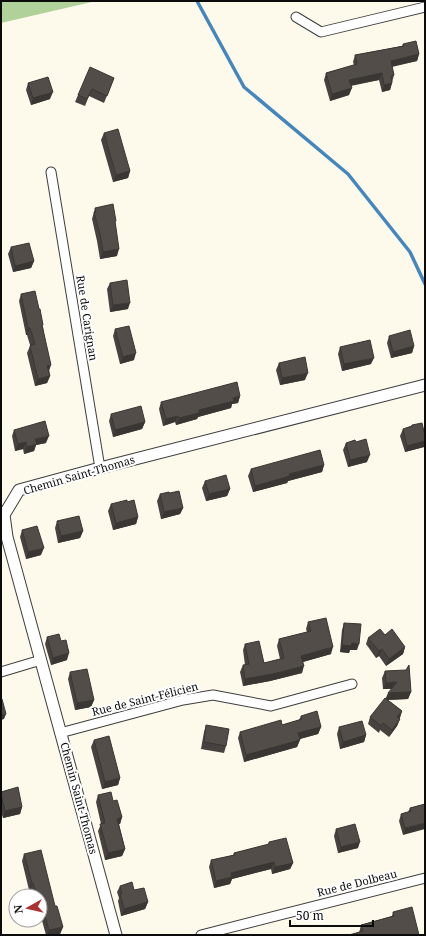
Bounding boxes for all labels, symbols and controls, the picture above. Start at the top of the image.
street label: Rue de Carignan [73,274,102,362]
street label: Chemin Saint-Thomas [21,451,136,498]
street label: Rue de Saint-Félicien [90,678,200,719]
street label: Chemin Saint-Thomas [57,740,102,855]
street label: Rue de Dolbeau [315,865,398,900]
north arrow [8,888,48,928]
scale bar [290,902,373,928]
text: N [10,904,26,915]
text: 50 m [296,907,324,924]

